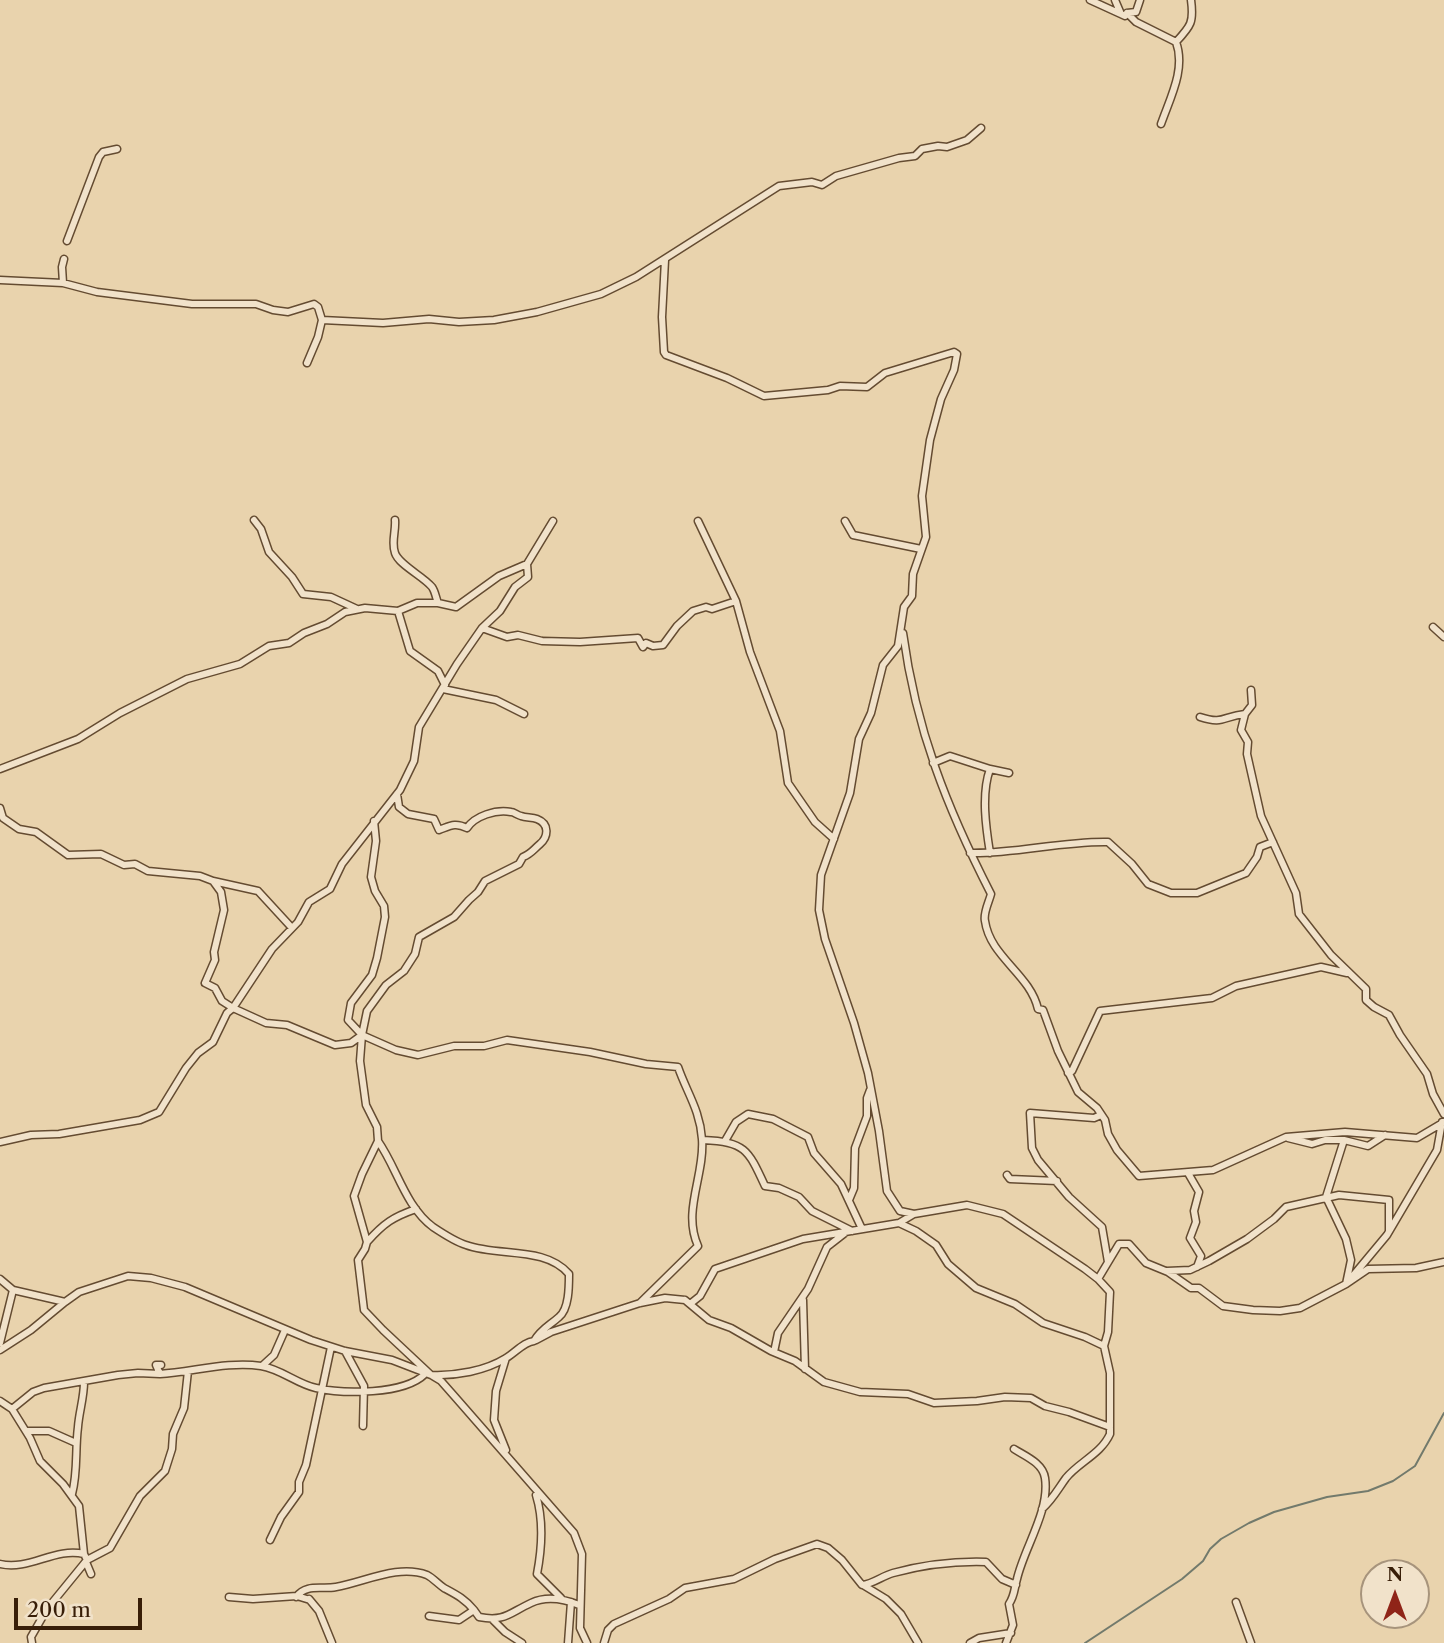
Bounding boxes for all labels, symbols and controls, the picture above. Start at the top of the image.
north arrow [1360,1559,1430,1629]
text: N [1387,1563,1403,1586]
scale bar [18,1584,145,1628]
text: 200 m [27,1597,91,1622]

